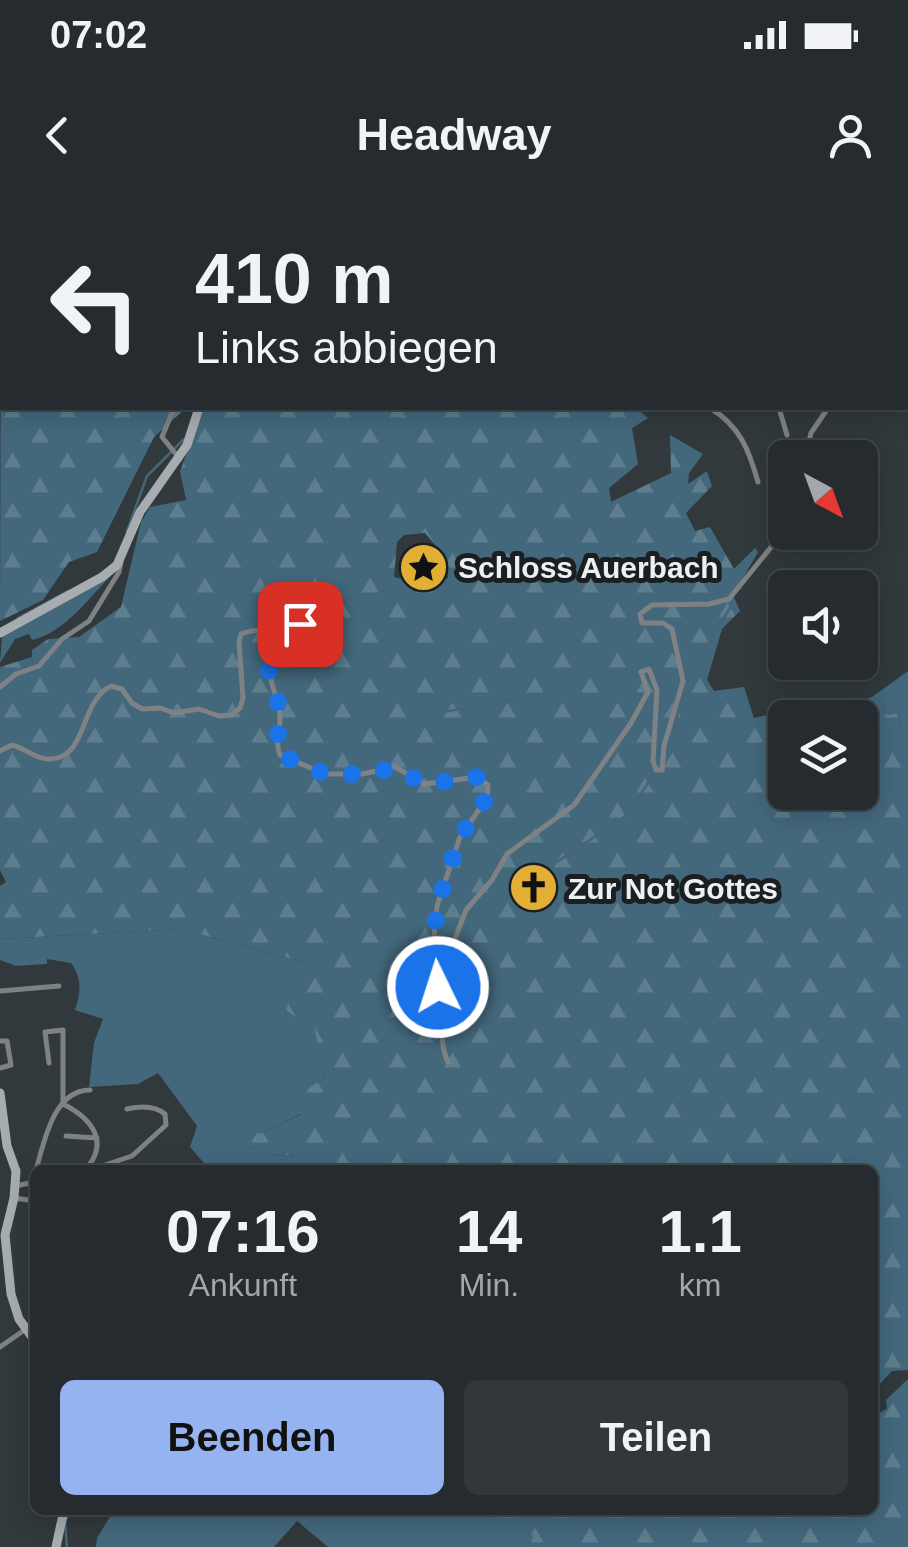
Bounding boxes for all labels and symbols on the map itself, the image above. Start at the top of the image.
north arrow [768,440,878,550]
place icon: Schloss Auerbach [397,541,449,593]
place label: Schloss Auerbach [458,551,719,584]
pin [258,582,343,667]
church icon: Zur Not Gottes [507,862,559,914]
place label: Zur Not Gottes [568,872,778,905]
position arrow [386,935,490,1039]

